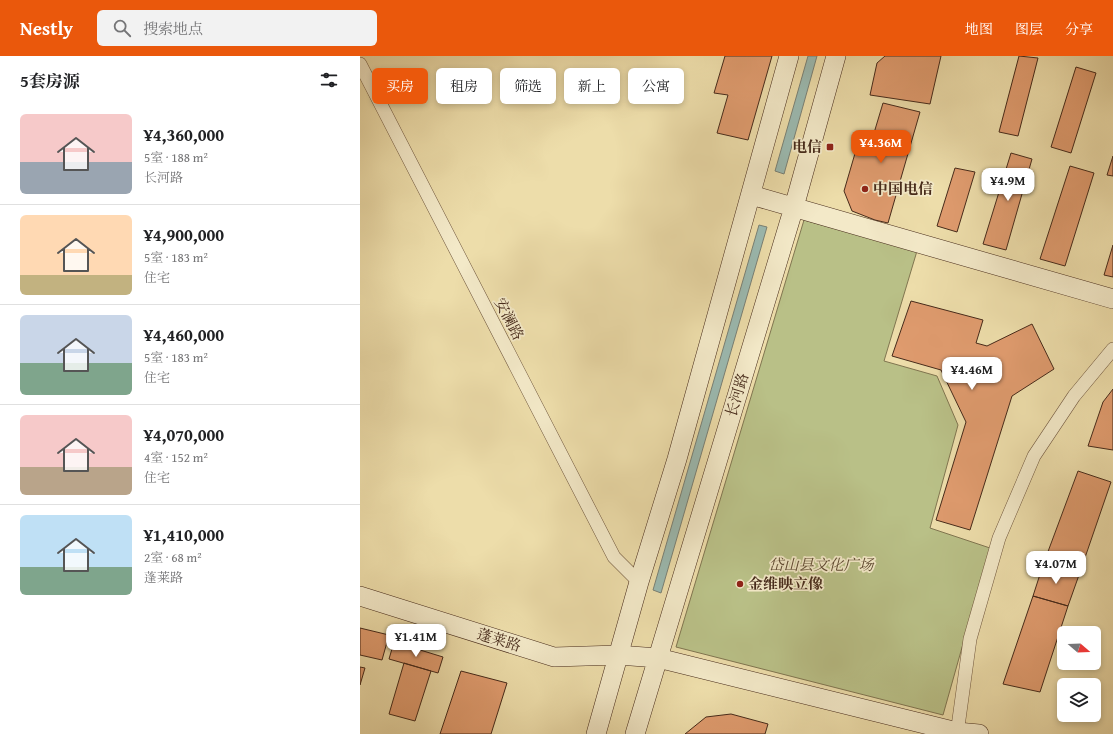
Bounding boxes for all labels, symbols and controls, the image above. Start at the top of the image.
search box [97,10,377,46]
text: Nestly [20,14,73,42]
icon: search [111,17,133,39]
text: 搜索地点 [143,18,203,39]
text: 地图 [965,19,993,39]
text: 图层 [1015,19,1043,39]
text: 分享 [1065,19,1093,39]
text: 5套房源 [20,68,80,93]
chip: 买房 [372,68,428,104]
chip: 租房 [436,68,492,104]
chip: 筛选 [500,68,556,104]
chip: 新上 [564,68,620,104]
chip: 公寓 [628,68,684,104]
icon: filters [318,69,340,91]
text: ¥4,360,000 [144,122,224,147]
icon: home [52,130,100,178]
pin: ¥4.36M [848,130,914,164]
text: ¥4.36M [860,133,902,152]
place label: 电信 [792,136,822,157]
marker: 电信 [825,142,835,152]
text: 5室 · 188 m² [144,148,208,167]
text: 长河路 [144,168,183,187]
pin: ¥4.9M [980,168,1036,202]
text: ¥4.9M [990,171,1026,190]
place label: 中国电信 [873,178,933,199]
marker: 中国电信 [860,184,870,194]
text: ¥4,900,000 [144,222,224,247]
icon: home [52,231,100,279]
text: 5室 · 183 m² [144,248,208,267]
text: 住宅 [144,268,170,287]
street label: 安澜路 [490,294,529,344]
text: ¥4,460,000 [144,322,224,347]
icon: home [52,331,100,379]
text: 5室 · 183 m² [144,348,208,367]
pin: ¥4.46M [939,357,1005,391]
text: ¥4.46M [951,360,993,379]
text: 住宅 [144,368,170,387]
street label: 长河路 [720,370,753,419]
text: ¥4,070,000 [144,422,224,447]
icon: home [52,431,100,479]
text: 4室 · 152 m² [144,448,208,467]
text: 住宅 [144,468,170,487]
text: ¥1,410,000 [144,522,224,547]
icon: home [52,531,100,579]
text: 2室 · 68 m² [144,548,202,567]
pin: ¥4.07M [1023,551,1089,585]
park label: 岱山县文化广场 [768,554,875,575]
text: ¥4.07M [1035,554,1077,573]
text: 蓬莱路 [144,568,183,587]
place label: 金维映立像 [748,573,823,594]
marker: 金维映立像 [735,579,745,589]
street label: 蓬莱路 [475,623,524,656]
pin: ¥1.41M [383,624,449,658]
north arrow [1057,626,1101,670]
map controls [1057,626,1101,722]
text: ¥1.41M [395,627,437,646]
button: layers [1057,678,1101,722]

